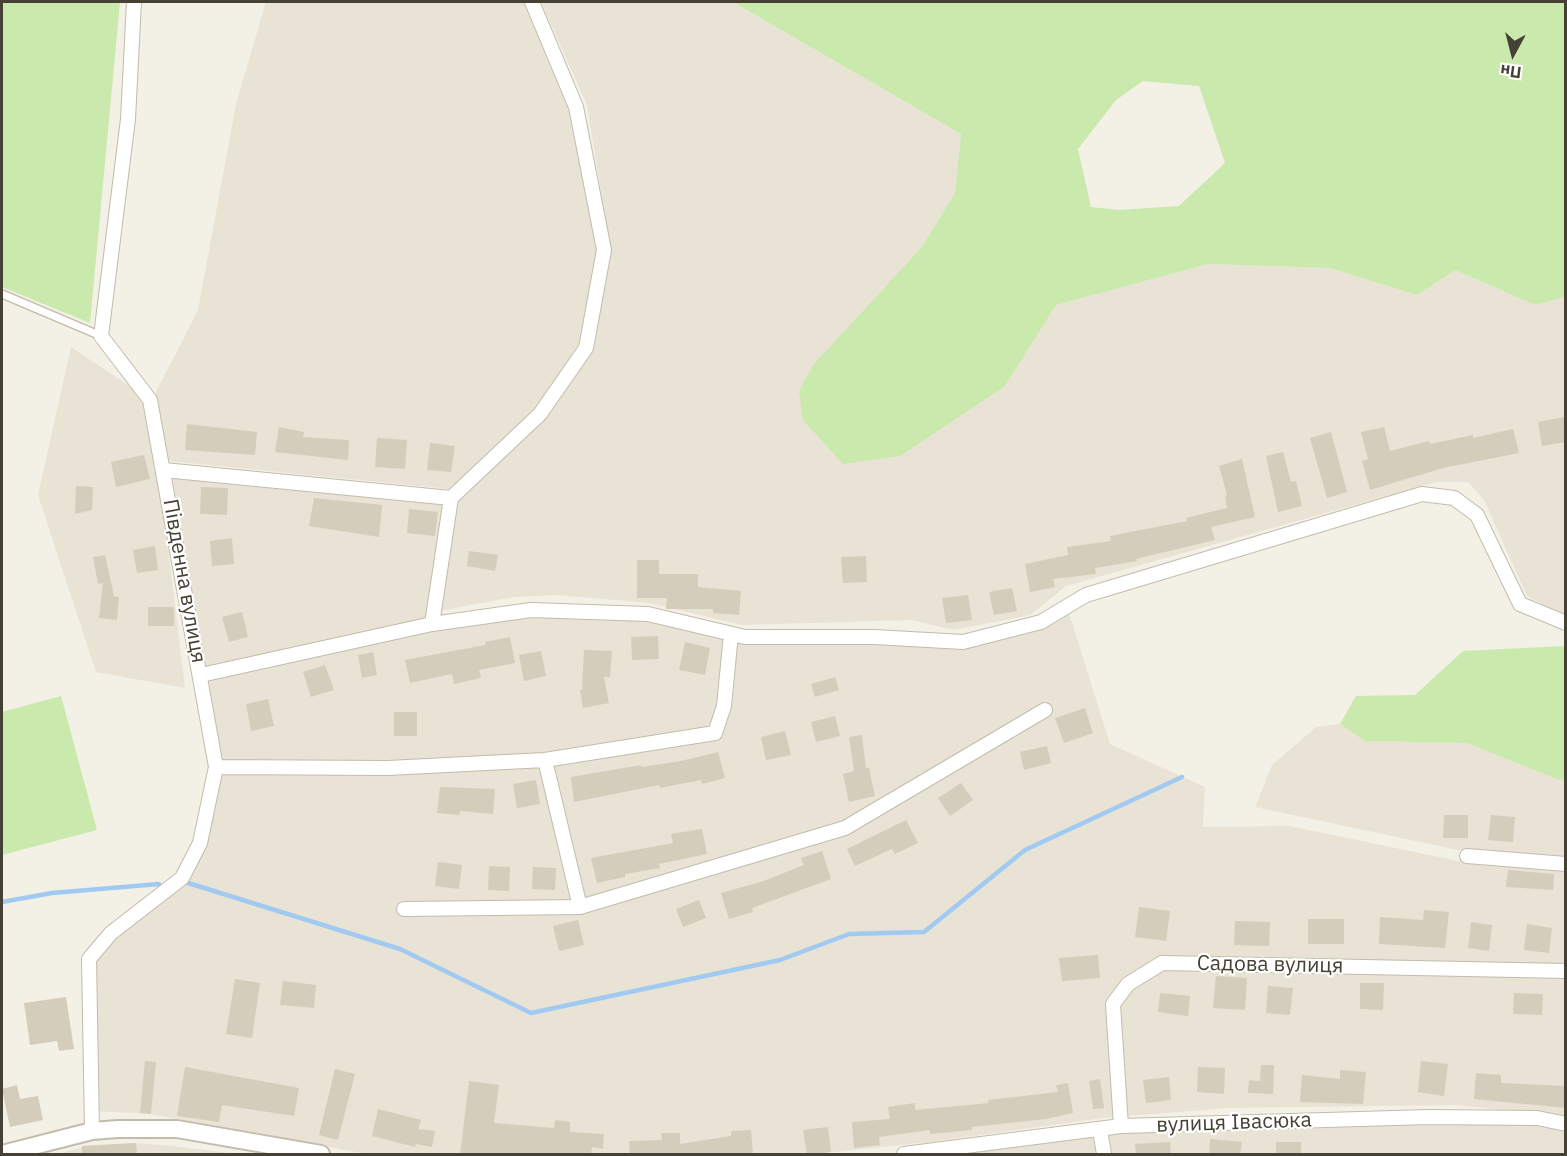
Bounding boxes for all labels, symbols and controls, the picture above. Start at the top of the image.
north arrow [1483,24,1543,84]
text: Пн [1499,61,1523,83]
street label: Південна вулиця [157,497,211,665]
street label: Садова вулиця [1197,951,1343,979]
street label: вулиця Івасюка [1156,1108,1312,1138]

